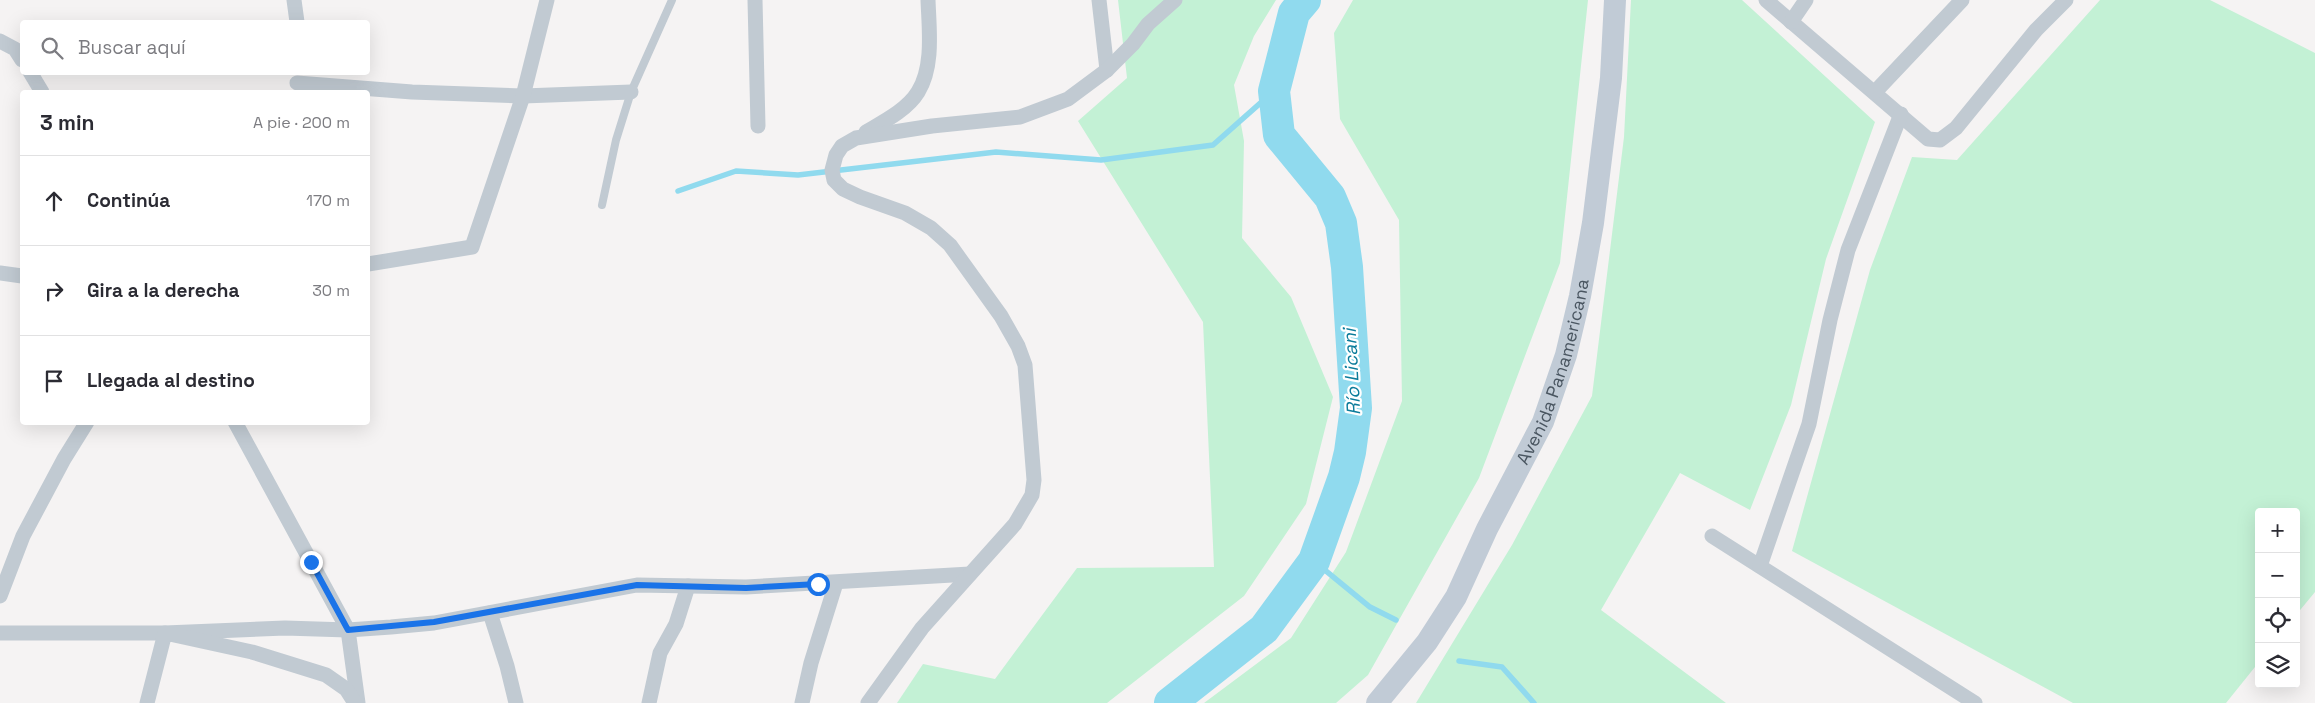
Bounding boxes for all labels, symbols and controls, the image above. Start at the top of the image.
search box [20,20,370,75]
icon: search [38,34,66,62]
text: Buscar aquí [78,35,186,60]
text: 3 min [40,109,95,136]
text: A pie · 200 m [253,112,350,133]
icon: ahead [40,187,68,215]
text: Continúa [87,188,170,213]
text: 170 m [306,190,350,211]
icon: right [40,277,68,305]
street label: Avenida Panamericana [1511,277,1594,468]
text: Gira a la derecha [87,278,239,303]
text: 30 m [312,280,350,301]
water label: Río Licani [1337,326,1366,416]
icon: arrive [40,367,68,395]
text: Llegada al destino [87,368,255,393]
map controls [2255,508,2300,688]
button: + [2255,508,2300,553]
route end [300,551,323,574]
button: − [2255,553,2300,598]
route start [807,573,830,596]
button: locate [2255,598,2300,643]
button: layers [2255,643,2300,688]

